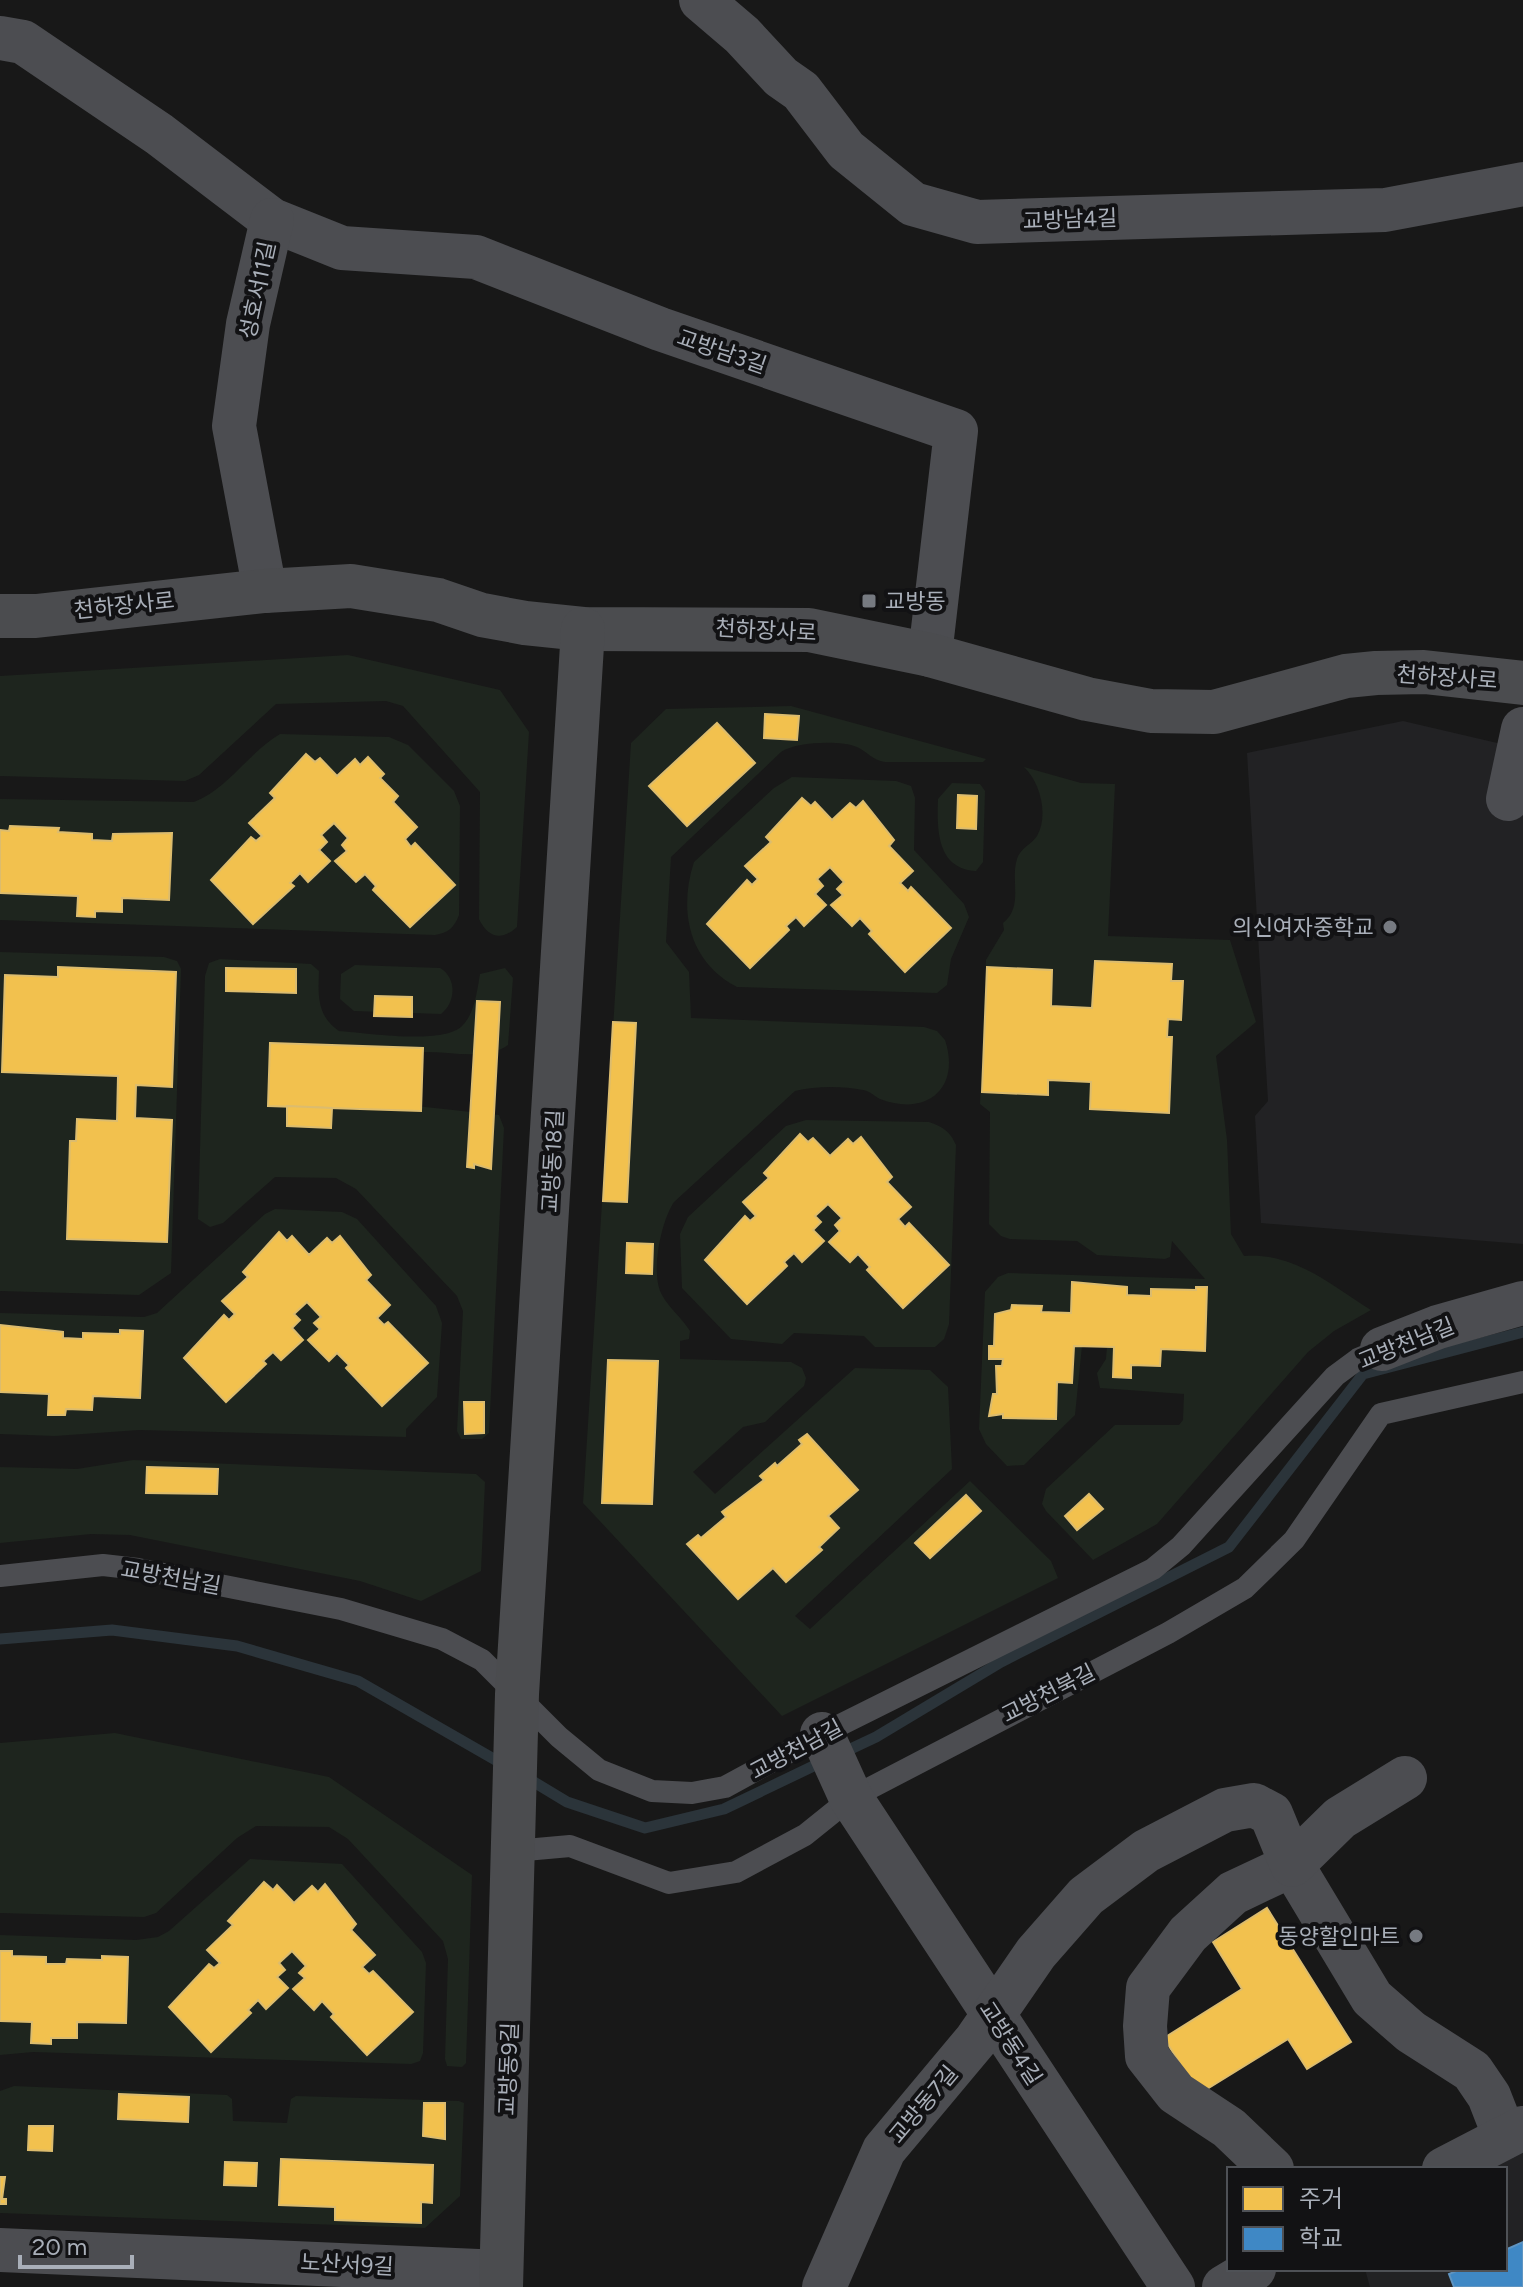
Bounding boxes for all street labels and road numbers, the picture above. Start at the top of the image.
street label: 교방남4길 [1022,204,1118,235]
street label: 성호서11길 [234,239,281,341]
street label: 교방남3길 [674,324,770,379]
street label: 천하장사로 [72,587,176,624]
street label: 천하장사로 [715,614,817,647]
street label: 천하장사로 [1396,661,1498,694]
street label: 교방동18길 [536,1109,569,1213]
street label: 교방천남길 [1354,1312,1458,1375]
street label: 교방천남길 [119,1555,223,1600]
street label: 교방천북길 [997,1658,1099,1728]
street label: 교방천남길 [745,1714,847,1785]
street label: 교방동4길 [973,1996,1048,2090]
street label: 교방동9길 [493,2022,524,2116]
street label: 교방동7길 [883,2060,964,2149]
street label: 노산서9길 [300,2249,394,2280]

